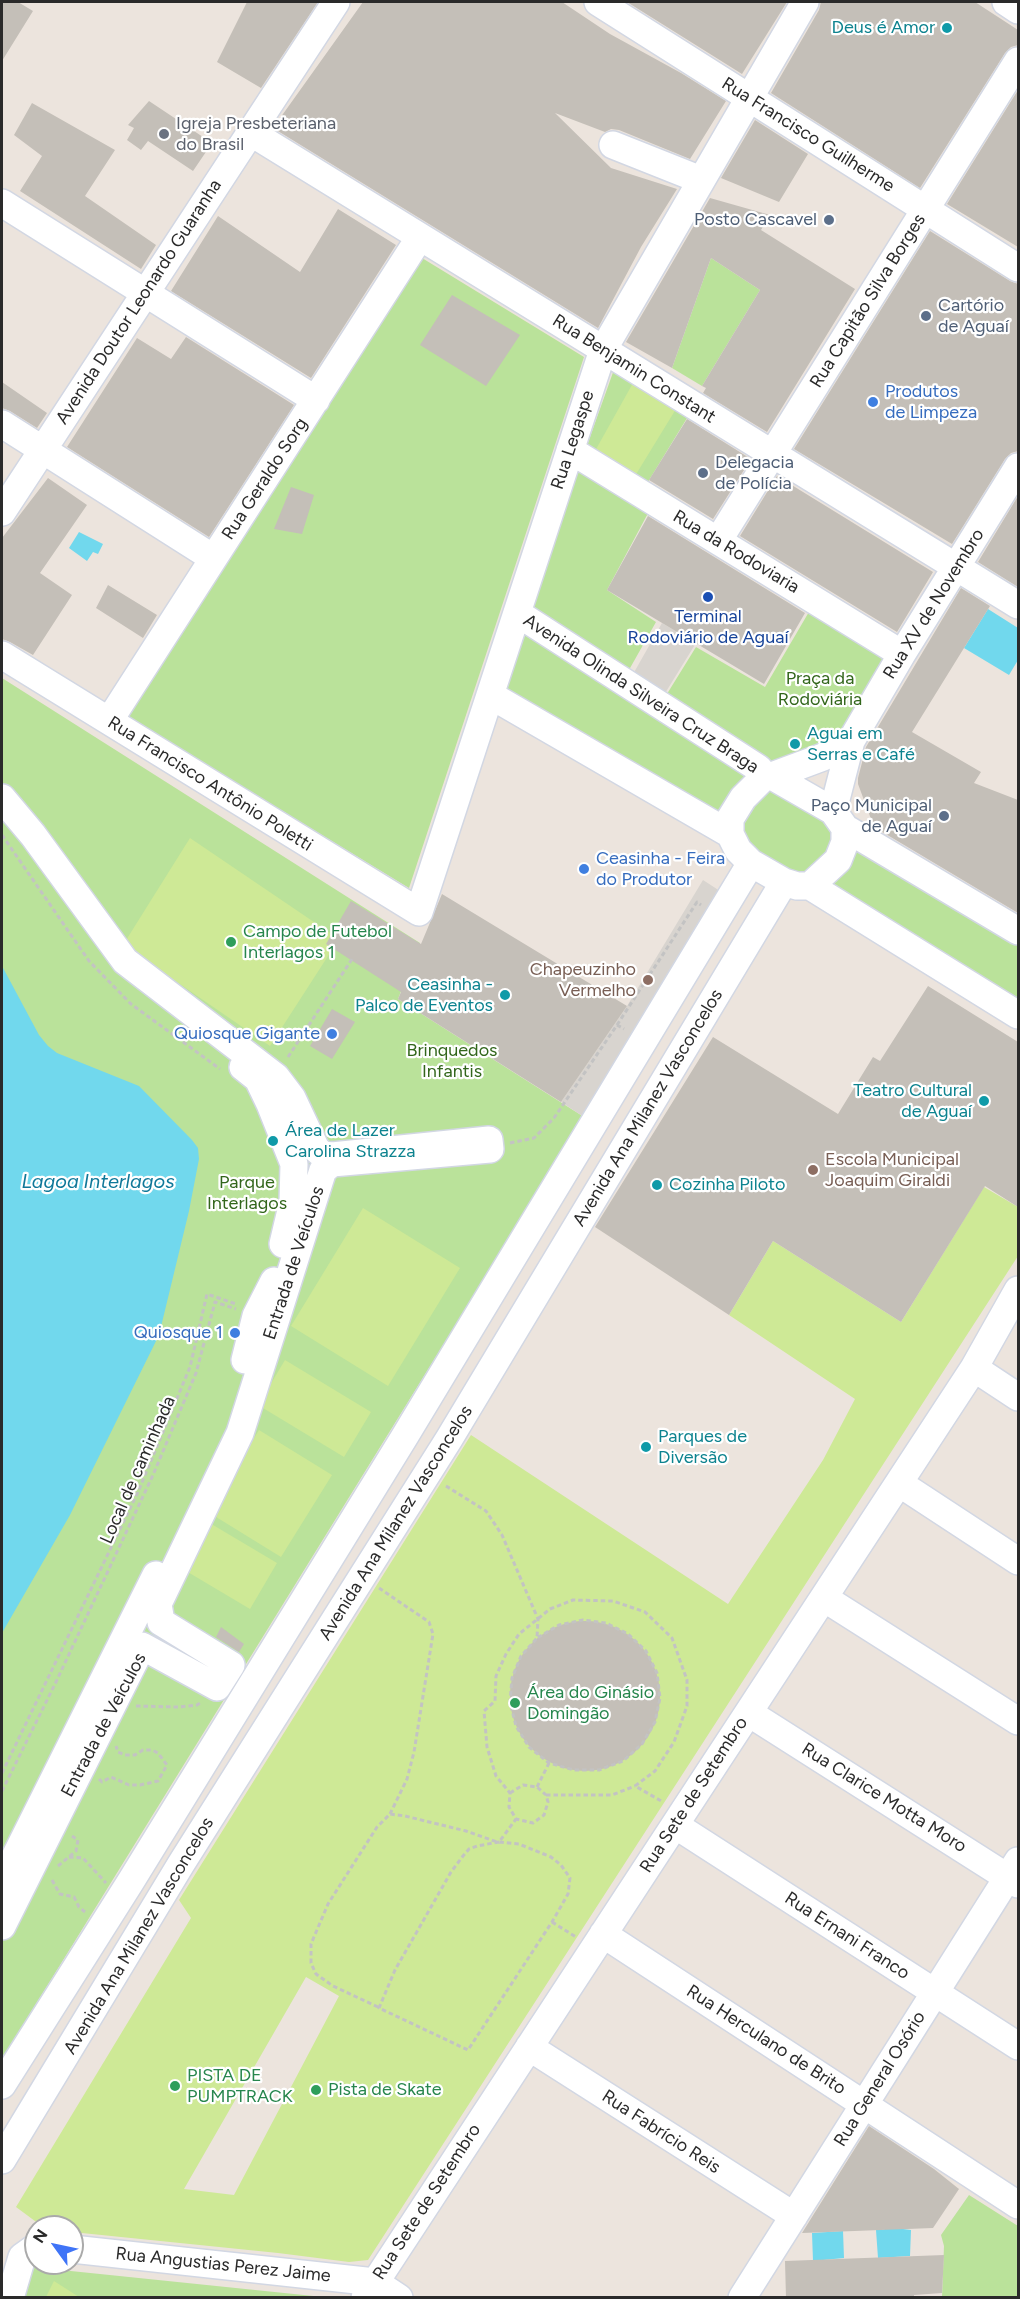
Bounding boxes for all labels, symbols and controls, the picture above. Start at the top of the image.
place label: Deus é Amor [832,17,935,39]
marker: Deus é Amor [940,21,954,35]
street label: Rua Francisco Guilherme [718,73,898,197]
place label: Igreja Presbeteriana do Brasil [176,113,336,156]
marker: Igreja Presbeteriana do Brasil [157,127,171,141]
street label: Avenida Doutor Leonardo Guaranha [52,175,226,429]
place label: Posto Cascavel [694,209,817,231]
street label: Rua Capitão Silva Borges [806,210,930,392]
marker: Posto Cascavel [822,213,836,227]
place label: Cartório de Aguaí [938,295,1009,338]
marker: Cartório de Aguaí [919,309,933,323]
street label: Rua Benjamin Constant [548,310,720,428]
place label: Produtos de Limpeza [885,381,977,424]
street label: Rua Legaspe [547,388,599,492]
marker: Produtos de Limpeza [866,395,880,409]
street label: Rua Geraldo Sorg [217,414,313,544]
place label: Delegacia de Polícia [715,452,794,494]
marker: Delegacia de Polícia [696,466,710,480]
street label: Rua da Rodoviaria [669,506,803,598]
street label: Rua XV de Novembro [879,525,989,683]
marker: Terminal Rodoviário de Aguaí [701,590,715,604]
place label: Terminal Rodoviário de Aguaí [627,606,789,648]
street label: Avenida Olinda Silveira Cruz Braga [519,610,763,778]
park label: Praça da Rodoviária [778,668,862,710]
street label: Rua Francisco Antônio Poletti [104,712,316,856]
place label: Aguai em Serras e Café [807,723,915,766]
marker: Aguai em Serras e Café [788,737,802,751]
place label: Paço Municipal de Aguaí [811,795,932,838]
marker: Paço Municipal de Aguaí [937,809,951,823]
place label: Ceasinha - Feira do Produtor [596,848,725,890]
marker: Ceasinha - Feira do Produtor [577,862,591,876]
place label: Campo de Futebol Interlagos 1 [243,921,392,964]
marker: Campo de Futebol Interlagos 1 [224,935,238,949]
place label: Chapeuzinho Vermelho [530,959,636,1002]
marker: Chapeuzinho Vermelho [641,973,655,987]
place label: Ceasinha - Palco de Eventos [355,974,493,1016]
street label: Avenida Ana Milanez Vasconcelos [568,986,728,1230]
marker: Ceasinha - Palco de Eventos [498,988,512,1002]
place label: Quiosque Gigante [174,1023,320,1045]
marker: Quiosque Gigante [325,1027,339,1041]
park label: Brinquedos Infantis [407,1040,497,1082]
place label: Teatro Cultural de Aguaí [853,1080,972,1122]
marker: Teatro Cultural de Aguaí [977,1094,991,1108]
place label: Área de Lazer Carolina Strazza [285,1120,415,1162]
marker: Área de Lazer Carolina Strazza [266,1134,280,1148]
place label: Escola Municipal Joaquim Giraldi [825,1149,959,1192]
marker: Escola Municipal Joaquim Giraldi [806,1163,820,1177]
water label: Lagoa Interlagos [21,1170,175,1194]
park label: Parque Interlagos [207,1172,287,1214]
place label: Cozinha Piloto [669,1174,785,1196]
marker: Cozinha Piloto [650,1178,664,1192]
street label: Entrada de Veículos [259,1184,329,1342]
place label: Quiosque 1 [134,1322,223,1344]
marker: Quiosque 1 [228,1326,242,1340]
street label: Local de caminhada [96,1393,180,1547]
street label: Avenida Ana Milanez Vasconcelos [315,1402,477,1644]
place label: Parques de Diversão [658,1426,747,1468]
marker: Parques de Diversão [639,1440,653,1454]
street label: Entrada de Veículos [57,1649,151,1801]
place label: Área do Ginásio Domingão [527,1682,654,1724]
marker: Área do Ginásio Domingão [508,1696,522,1710]
street label: Rua Sete de Setembro [636,1713,752,1877]
street label: Rua Clarice Motta Moro [798,1738,970,1858]
street label: Avenida Ana Milanez Vasconcelos [59,1814,219,2058]
street label: Rua Ernani Franco [780,1888,914,1984]
street label: Rua Herculano de Brito [682,1980,850,2100]
street label: Rua General Osório [830,2007,930,2151]
place label: PISTA DE PUMPTRACK [187,2065,293,2108]
marker: PISTA DE PUMPTRACK [168,2079,182,2093]
place label: Pista de Skate [328,2079,442,2101]
marker: Pista de Skate [309,2083,323,2097]
street label: Rua Fabrício Reis [598,2086,724,2178]
street label: Rua Sete de Setembro [369,2120,485,2284]
north arrow [24,2215,84,2275]
text: N [29,2226,51,2246]
street label: Rua Angustias Perez Jaime [114,2243,332,2287]

